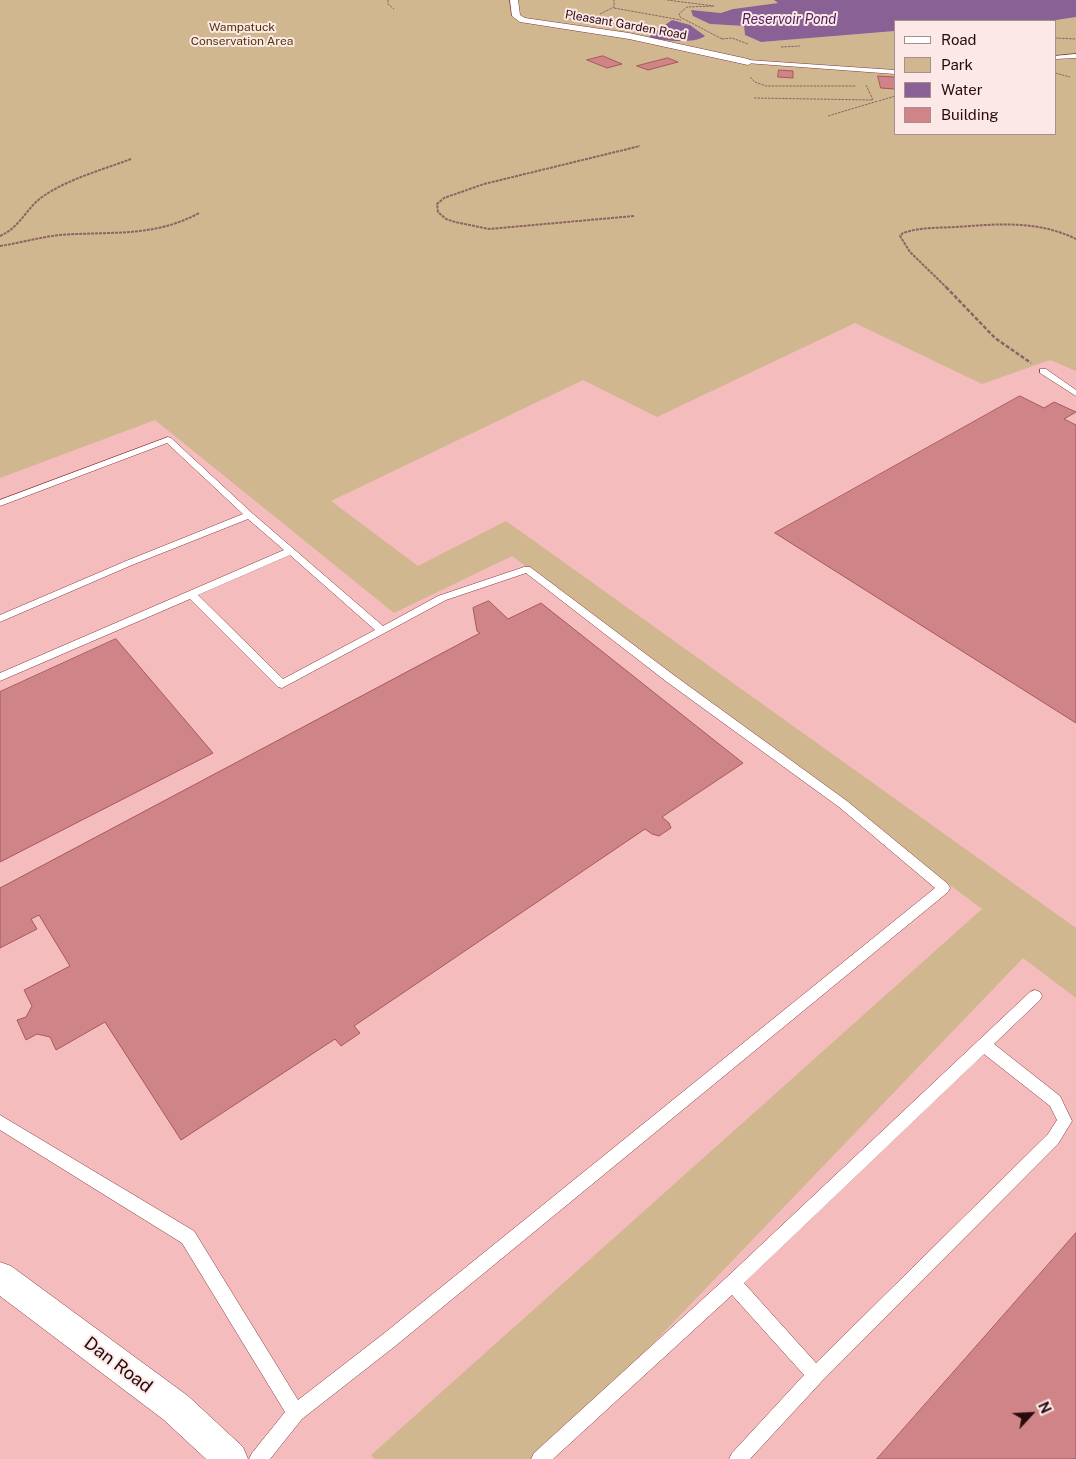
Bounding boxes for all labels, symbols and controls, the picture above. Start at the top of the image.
street label: Pleasant Garden Road [564,7,688,43]
water label: Reservoir Pond [742,12,836,28]
park label: Wampatuck Conservation Area [191,20,293,48]
legend [894,20,1056,135]
text: Road [941,31,977,48]
text: Park [941,56,973,73]
text: Water [941,81,983,98]
text: Building [941,106,999,123]
street label: Dan Road [80,1332,156,1398]
north arrow [1006,1389,1056,1439]
text: N [1035,1399,1054,1416]

